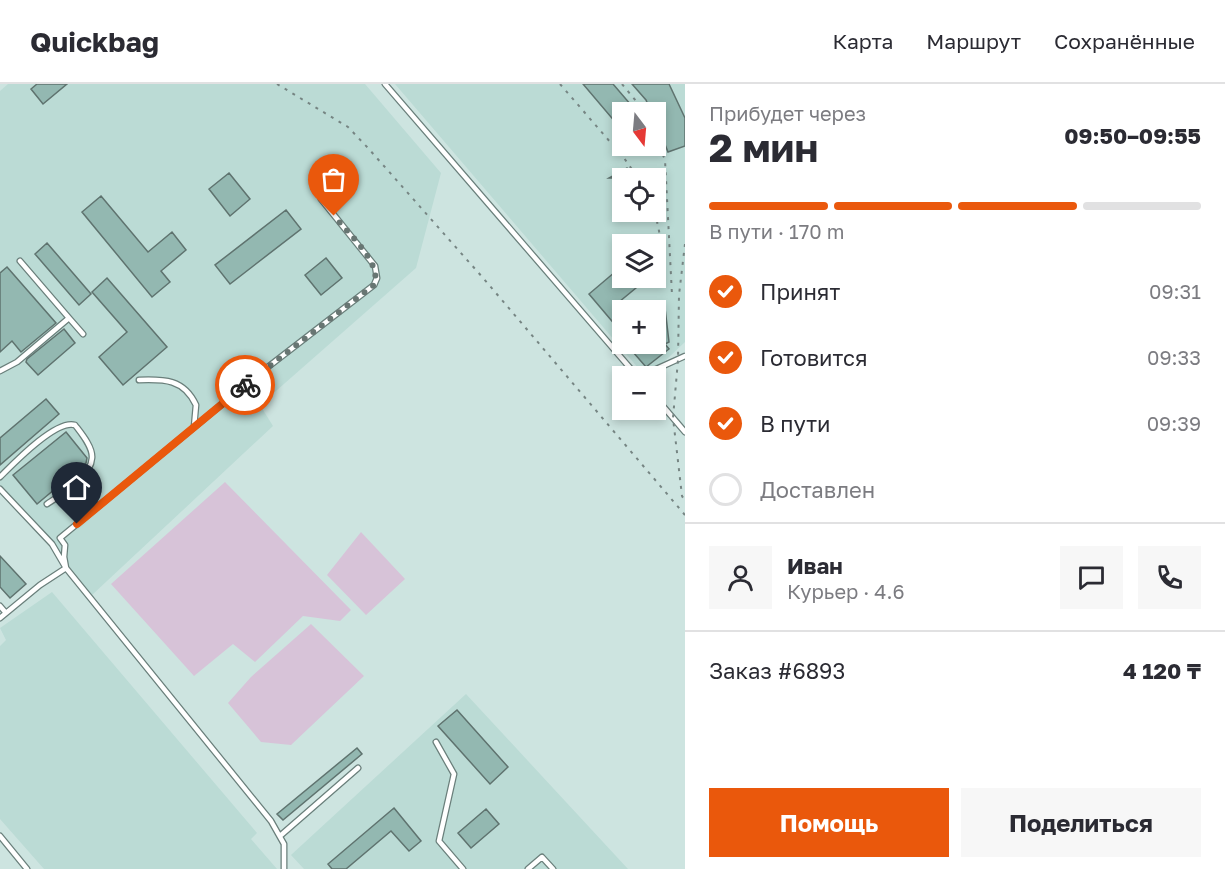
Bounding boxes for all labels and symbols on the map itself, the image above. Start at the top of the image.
north arrow [612,102,666,156]
pin [308,154,359,216]
courier [215,355,275,415]
pin [51,462,102,524]

